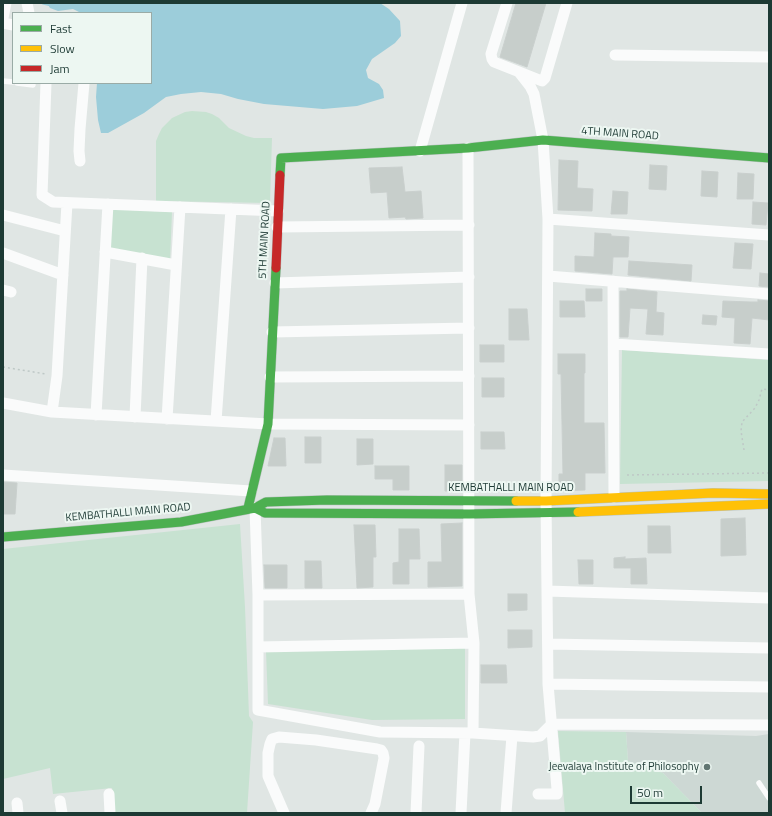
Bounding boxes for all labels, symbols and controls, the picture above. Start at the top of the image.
legend [12,12,152,84]
text: Fast [50,19,72,38]
text: Slow [50,39,75,58]
text: Jam [50,59,70,78]
street label: 4TH MAIN ROAD [581,125,659,143]
street label: 5TH MAIN ROAD [256,201,274,279]
street label: KEMBATHALLI MAIN ROAD [448,481,574,495]
street label: KEMBATHALLI MAIN ROAD [65,501,191,525]
place label: Jeevalaya Institute of Philosophy [549,760,699,774]
marker: Jeevalaya Institute of Philosophy [702,762,712,772]
scale bar [632,778,704,804]
text: 50 m [637,783,663,802]

